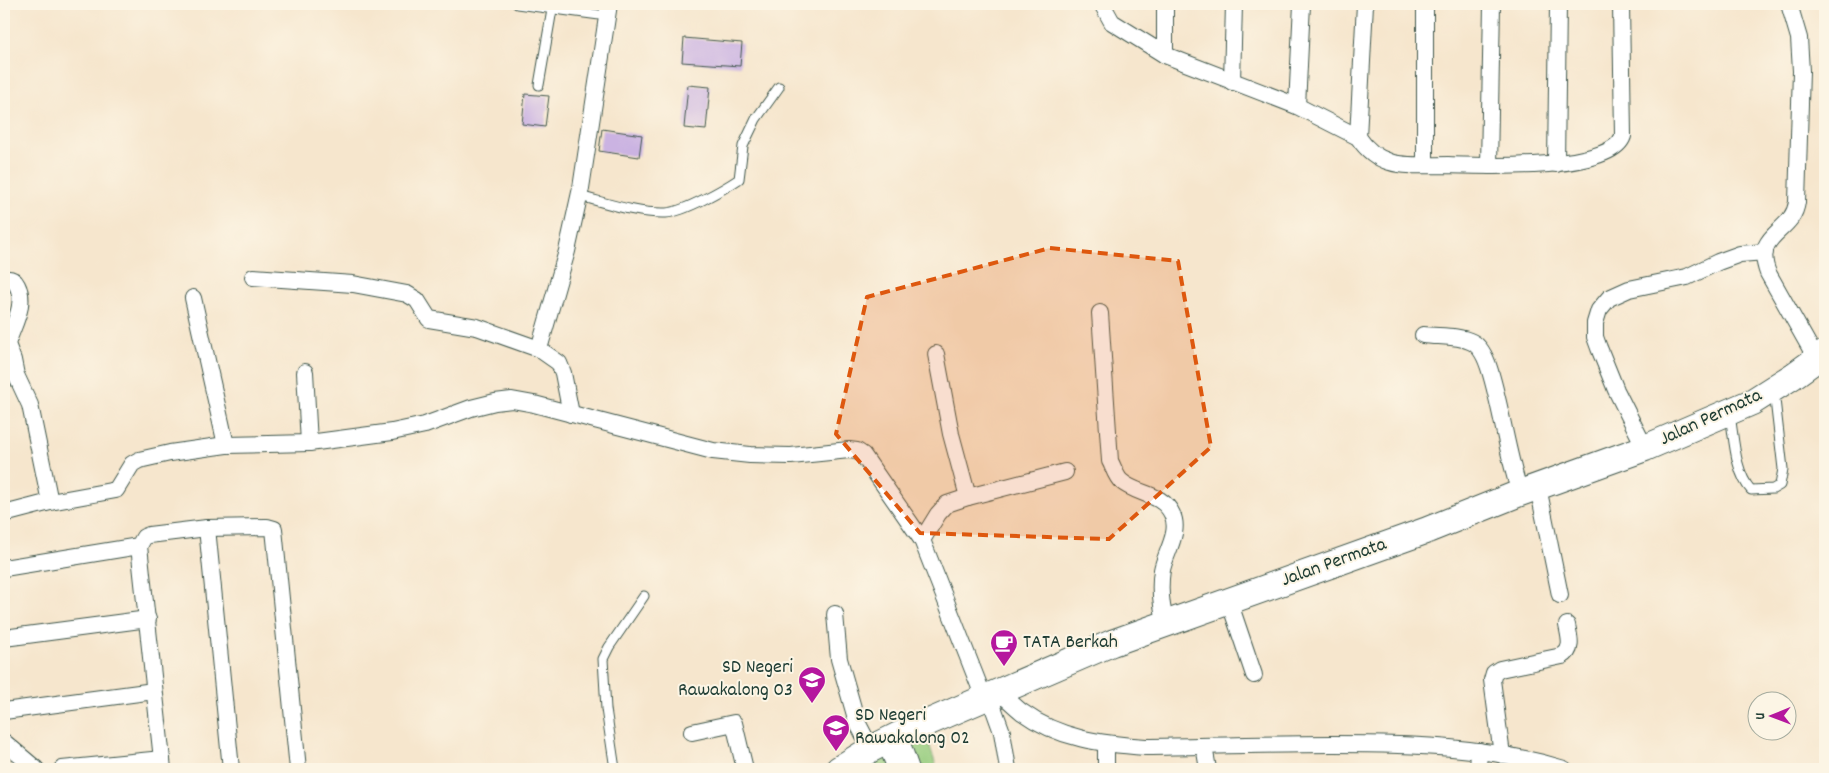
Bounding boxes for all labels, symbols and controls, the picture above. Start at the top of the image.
street label: Jalan Permata [1655,382,1767,454]
street label: Jalan Permata [1278,531,1391,595]
cafe icon: TATA Berkah [989,628,1019,667]
place label: TATA Berkah [1023,629,1118,657]
place label: SD Negeri Rawakalong 03 [678,654,793,705]
school or university icon: SD Negeri Rawakalong 03 [797,665,827,704]
north arrow [1746,690,1796,740]
place label: SD Negeri Rawakalong 02 [855,702,970,753]
text: U [1751,712,1771,720]
school or university icon: SD Negeri Rawakalong 02 [821,713,851,752]

